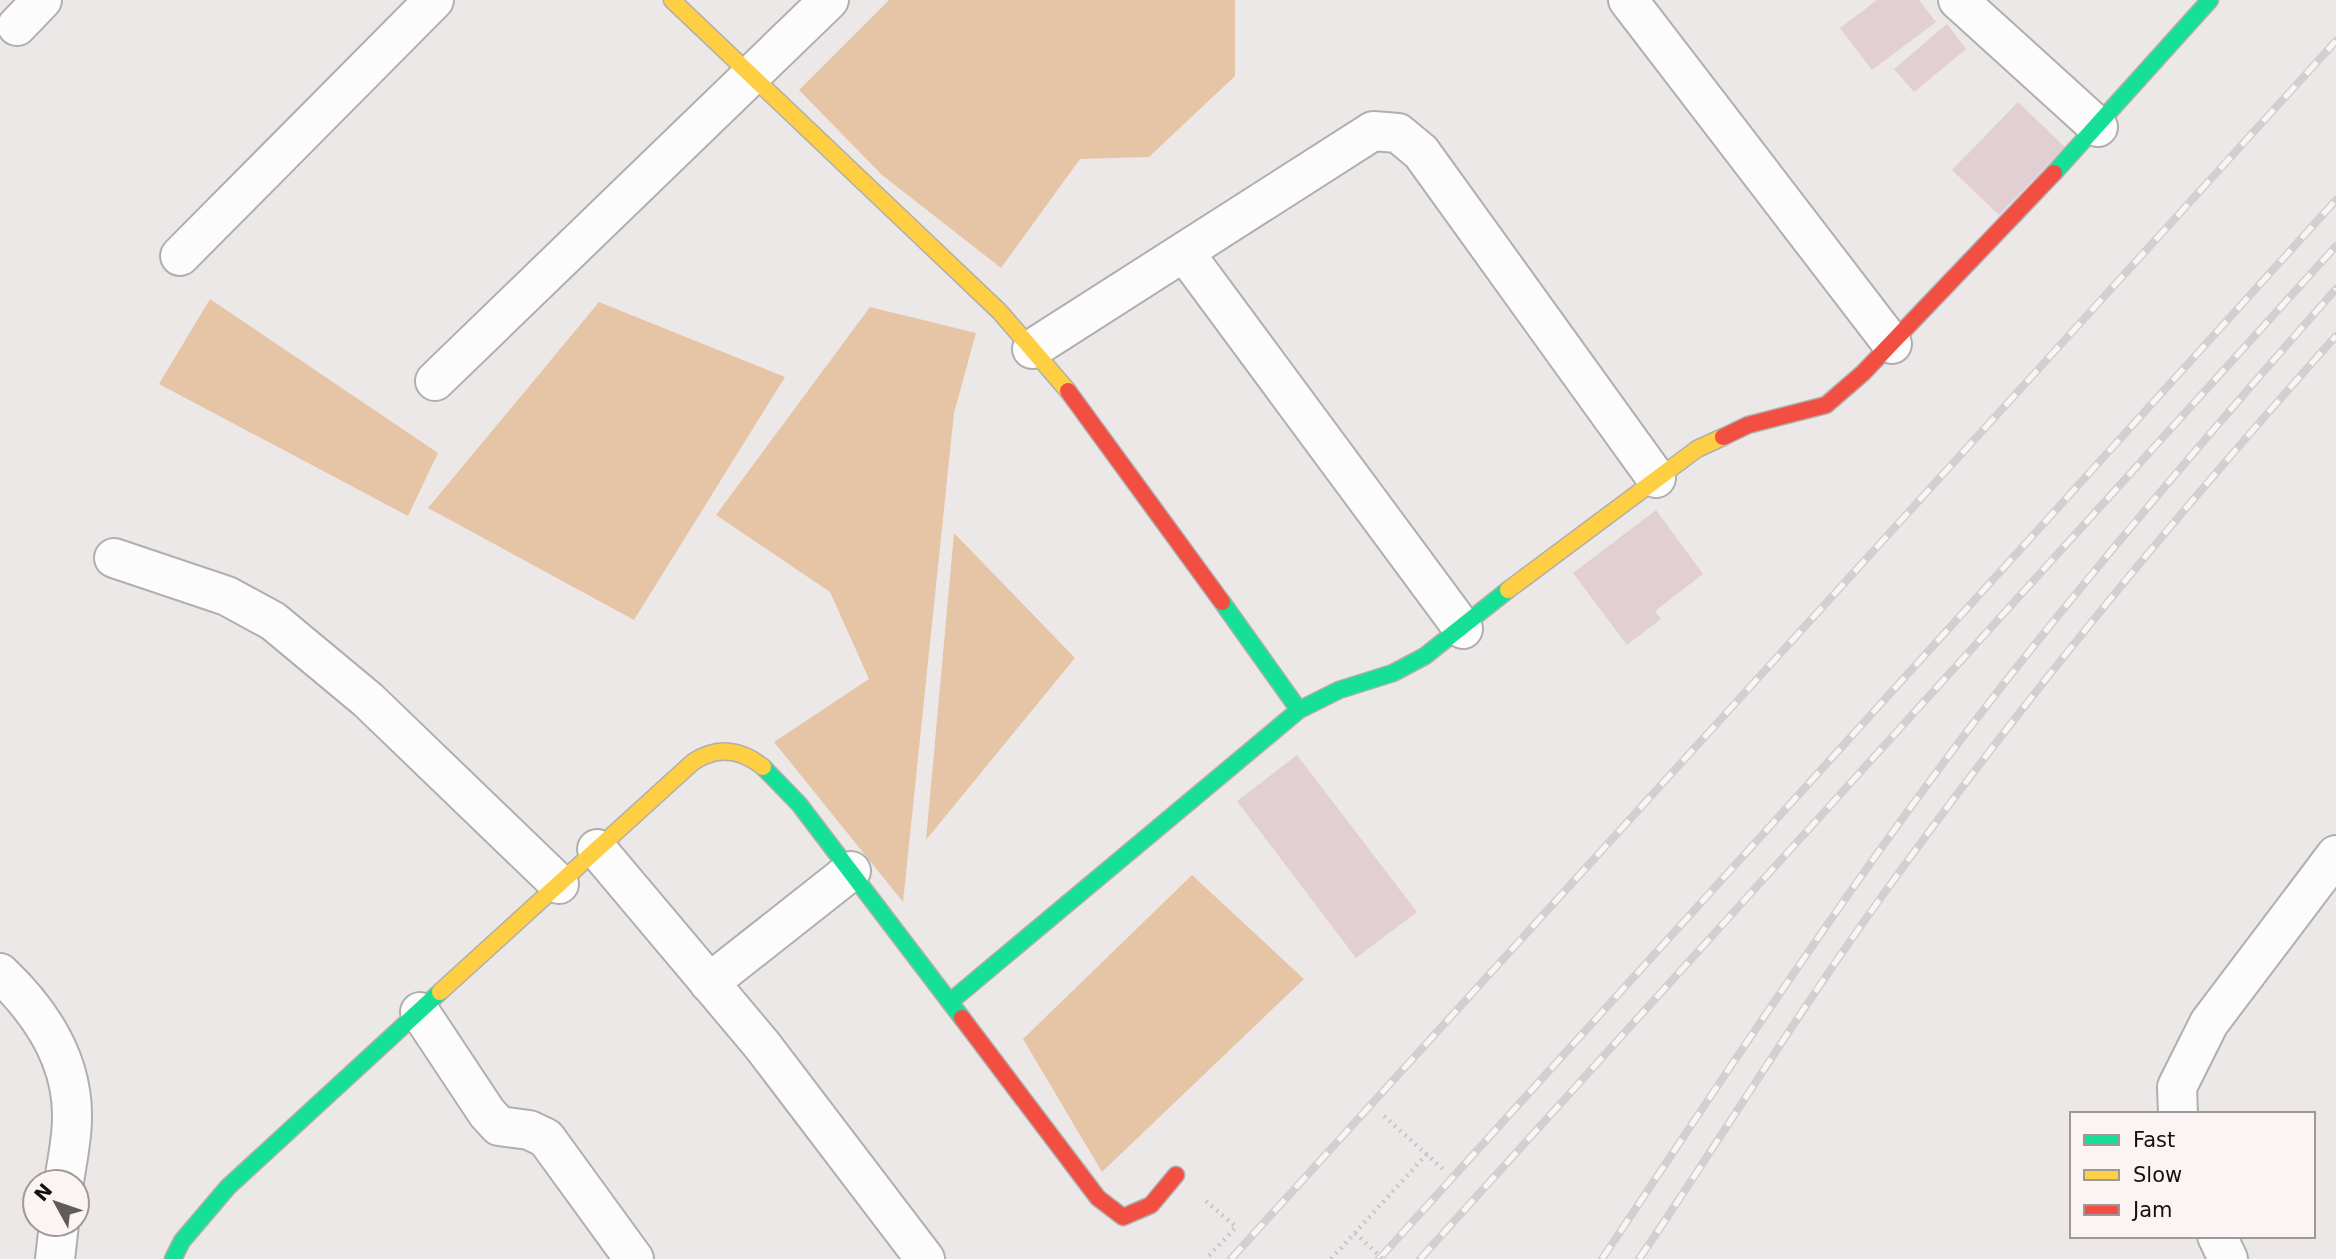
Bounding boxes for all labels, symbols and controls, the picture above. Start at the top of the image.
legend [2070,1112,2315,1238]
text: Fast [2133,1128,2175,1152]
text: Slow [2133,1163,2182,1187]
north arrow [21,1168,91,1238]
text: N [29,1179,57,1205]
text: Jam [2131,1198,2173,1222]

